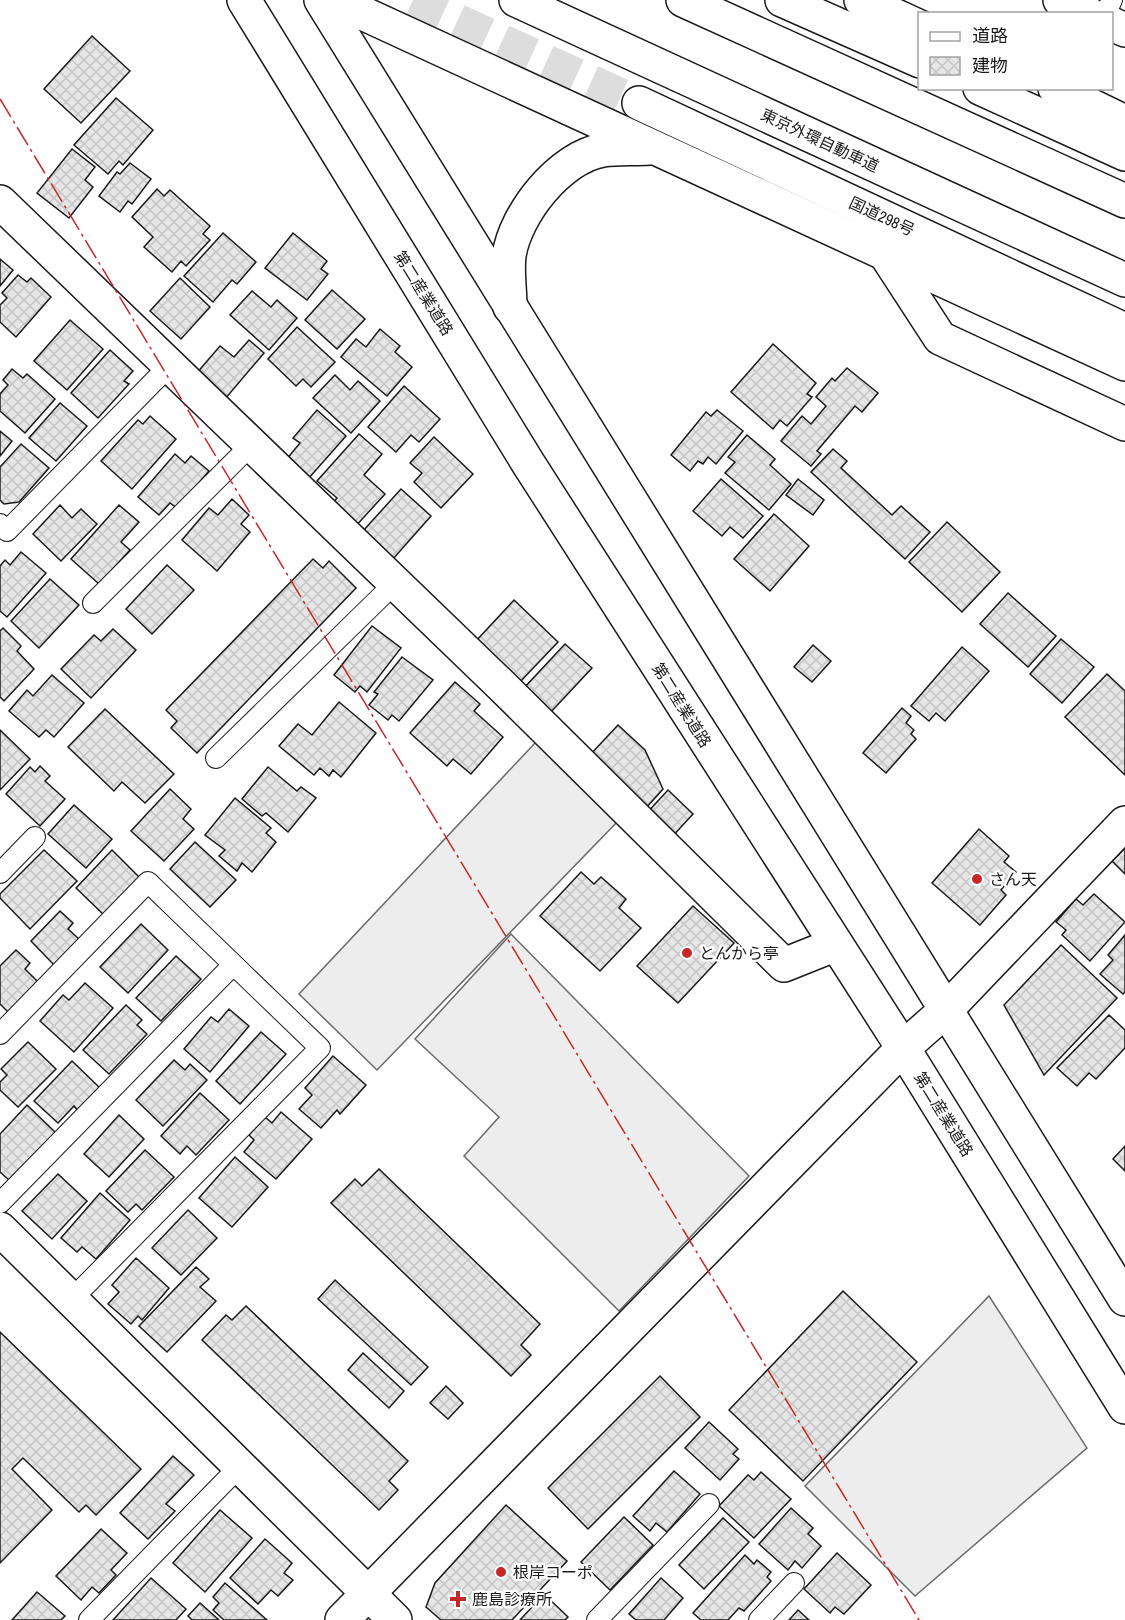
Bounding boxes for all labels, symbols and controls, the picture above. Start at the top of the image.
legend [918,12,1113,90]
text: 道路 [972,23,1008,48]
text: 建物 [972,53,1008,78]
street label: 東京外環自動車道 [757,103,883,177]
street label: 国道298号 [846,191,918,241]
street label: 第二産業道路 [389,246,459,340]
street label: 第二産業道路 [647,658,717,752]
place label: さん天 [989,868,1037,890]
marker: さん天 [970,872,984,886]
place label: とんから亭 [699,942,779,964]
marker: とんから亭 [680,946,694,960]
street label: 第二産業道路 [909,1067,979,1161]
place label: 根岸コーポ [513,1561,593,1583]
marker: 根岸コーポ [494,1565,508,1579]
place label: 鹿島診療所 [472,1588,552,1610]
marker: 鹿島診療所 [449,1590,467,1608]

